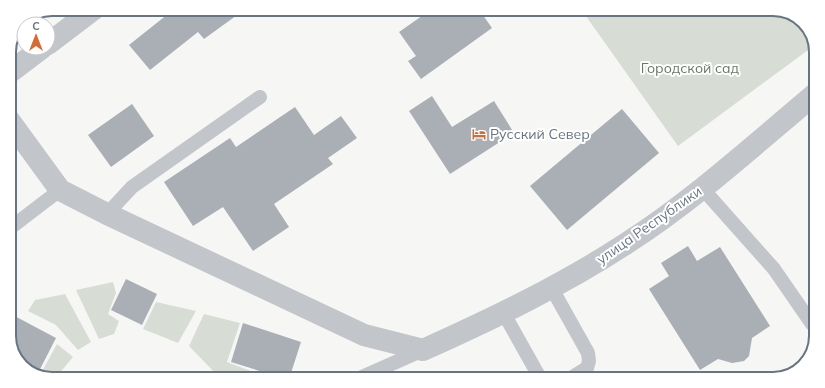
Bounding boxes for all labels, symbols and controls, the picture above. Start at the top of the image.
north arrow [16,16,56,56]
text: С [32,19,40,33]
park label: Городской сад [641,59,740,77]
place label: Русский Север [490,125,590,143]
hotel icon: Русский Север [471,126,487,142]
street label: улица Республики [593,182,705,268]

